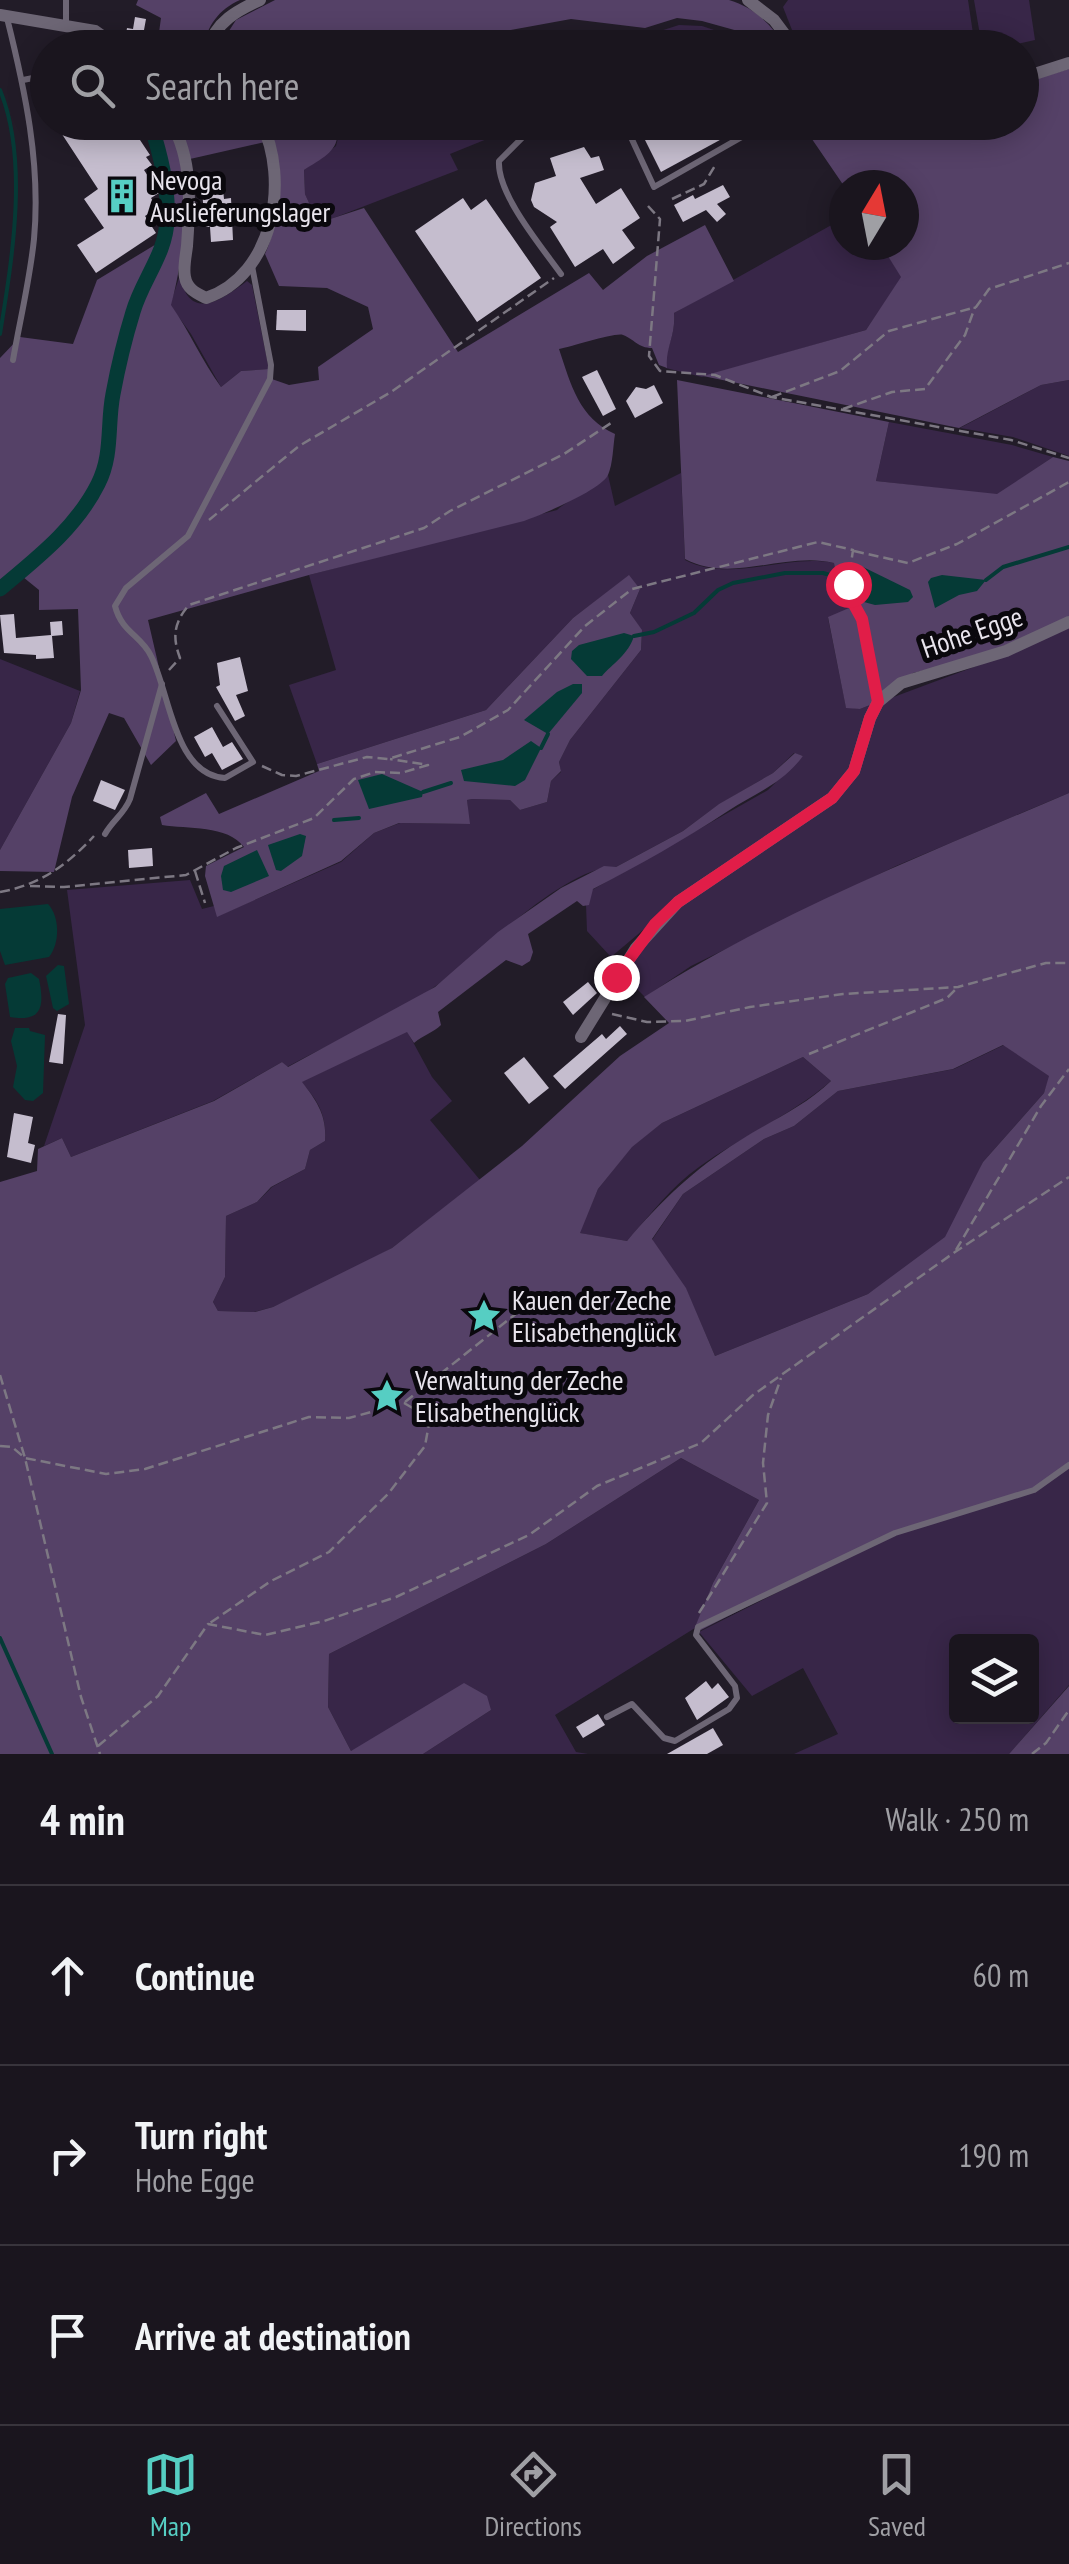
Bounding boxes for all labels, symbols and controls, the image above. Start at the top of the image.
search box [30,30,1039,140]
icon: search [65,58,120,113]
text: Search here [145,61,299,110]
place label: Nevoga Auslieferungslager [150,161,331,230]
north arrow [829,170,919,260]
building icon: Nevoga Auslieferungslager [103,177,141,215]
route start [826,562,872,608]
street label: Hohe Egge [916,597,1027,666]
route end [594,955,640,1001]
place label: Kauen der Zeche Elisabethenglück [512,1281,677,1350]
place icon: Kauen der Zeche Elisabethenglück [465,1297,503,1335]
place label: Verwaltung der Zeche Elisabethenglück [414,1361,624,1430]
place icon: Verwaltung der Zeche Elisabethenglück [368,1377,406,1415]
map controls [949,1634,1039,1724]
button: layers [949,1634,1039,1724]
text: 4 min [40,1792,125,1847]
text: Walk · 250 m [885,1798,1029,1840]
icon: ahead [40,1948,95,2003]
text: Continue [135,1951,255,2000]
text: 60 m [973,1954,1029,1996]
text: Turn right [135,2110,267,2159]
icon: right [40,2128,95,2183]
text: 190 m [958,2134,1029,2176]
text: Hohe Egge [135,2159,255,2201]
icon: arrive [40,2308,95,2363]
text: Arrive at destination [135,2311,411,2360]
tab: Map [143,2447,198,2544]
tab: Directions [484,2447,582,2544]
tab: Saved [868,2447,926,2544]

